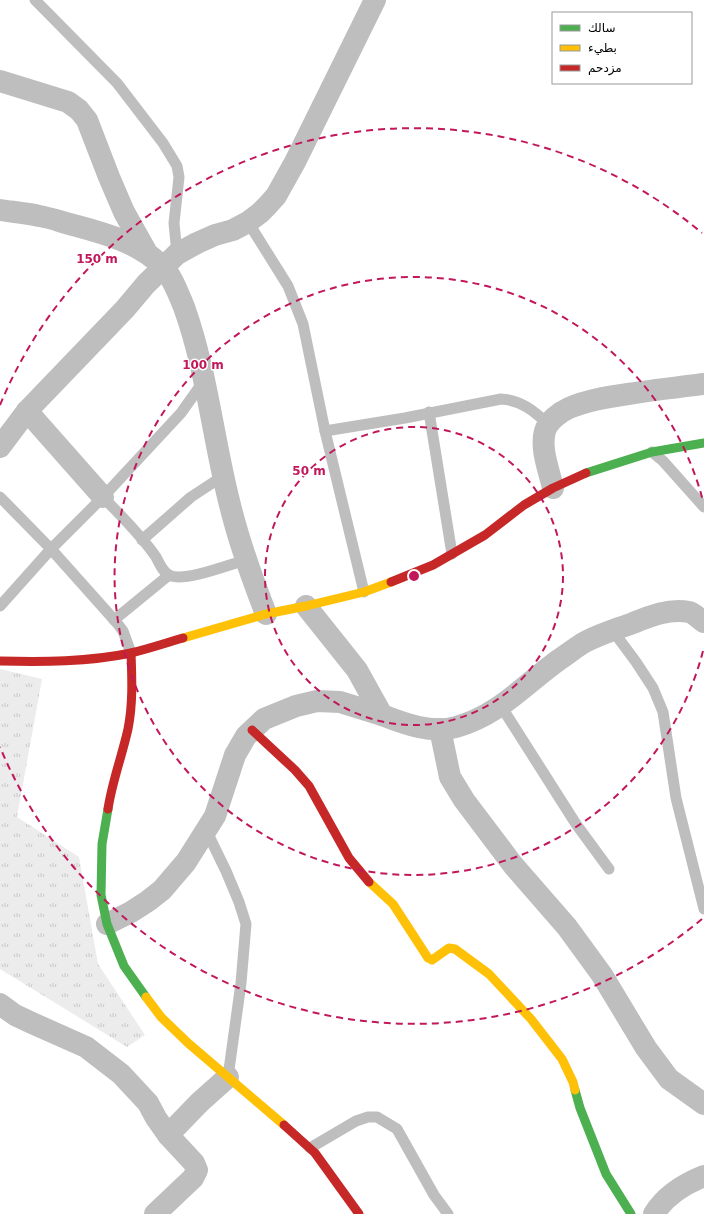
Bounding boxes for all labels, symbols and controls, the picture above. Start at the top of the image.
legend [552,12,692,84]
text: سالك [588,21,615,35]
text: بطيء [588,41,617,55]
text: مزدحم [588,61,622,76]
text: 150 m [76,252,118,266]
text: 100 m [182,358,224,372]
text: 50 m [292,464,326,478]
centre of rings [407,569,421,583]

